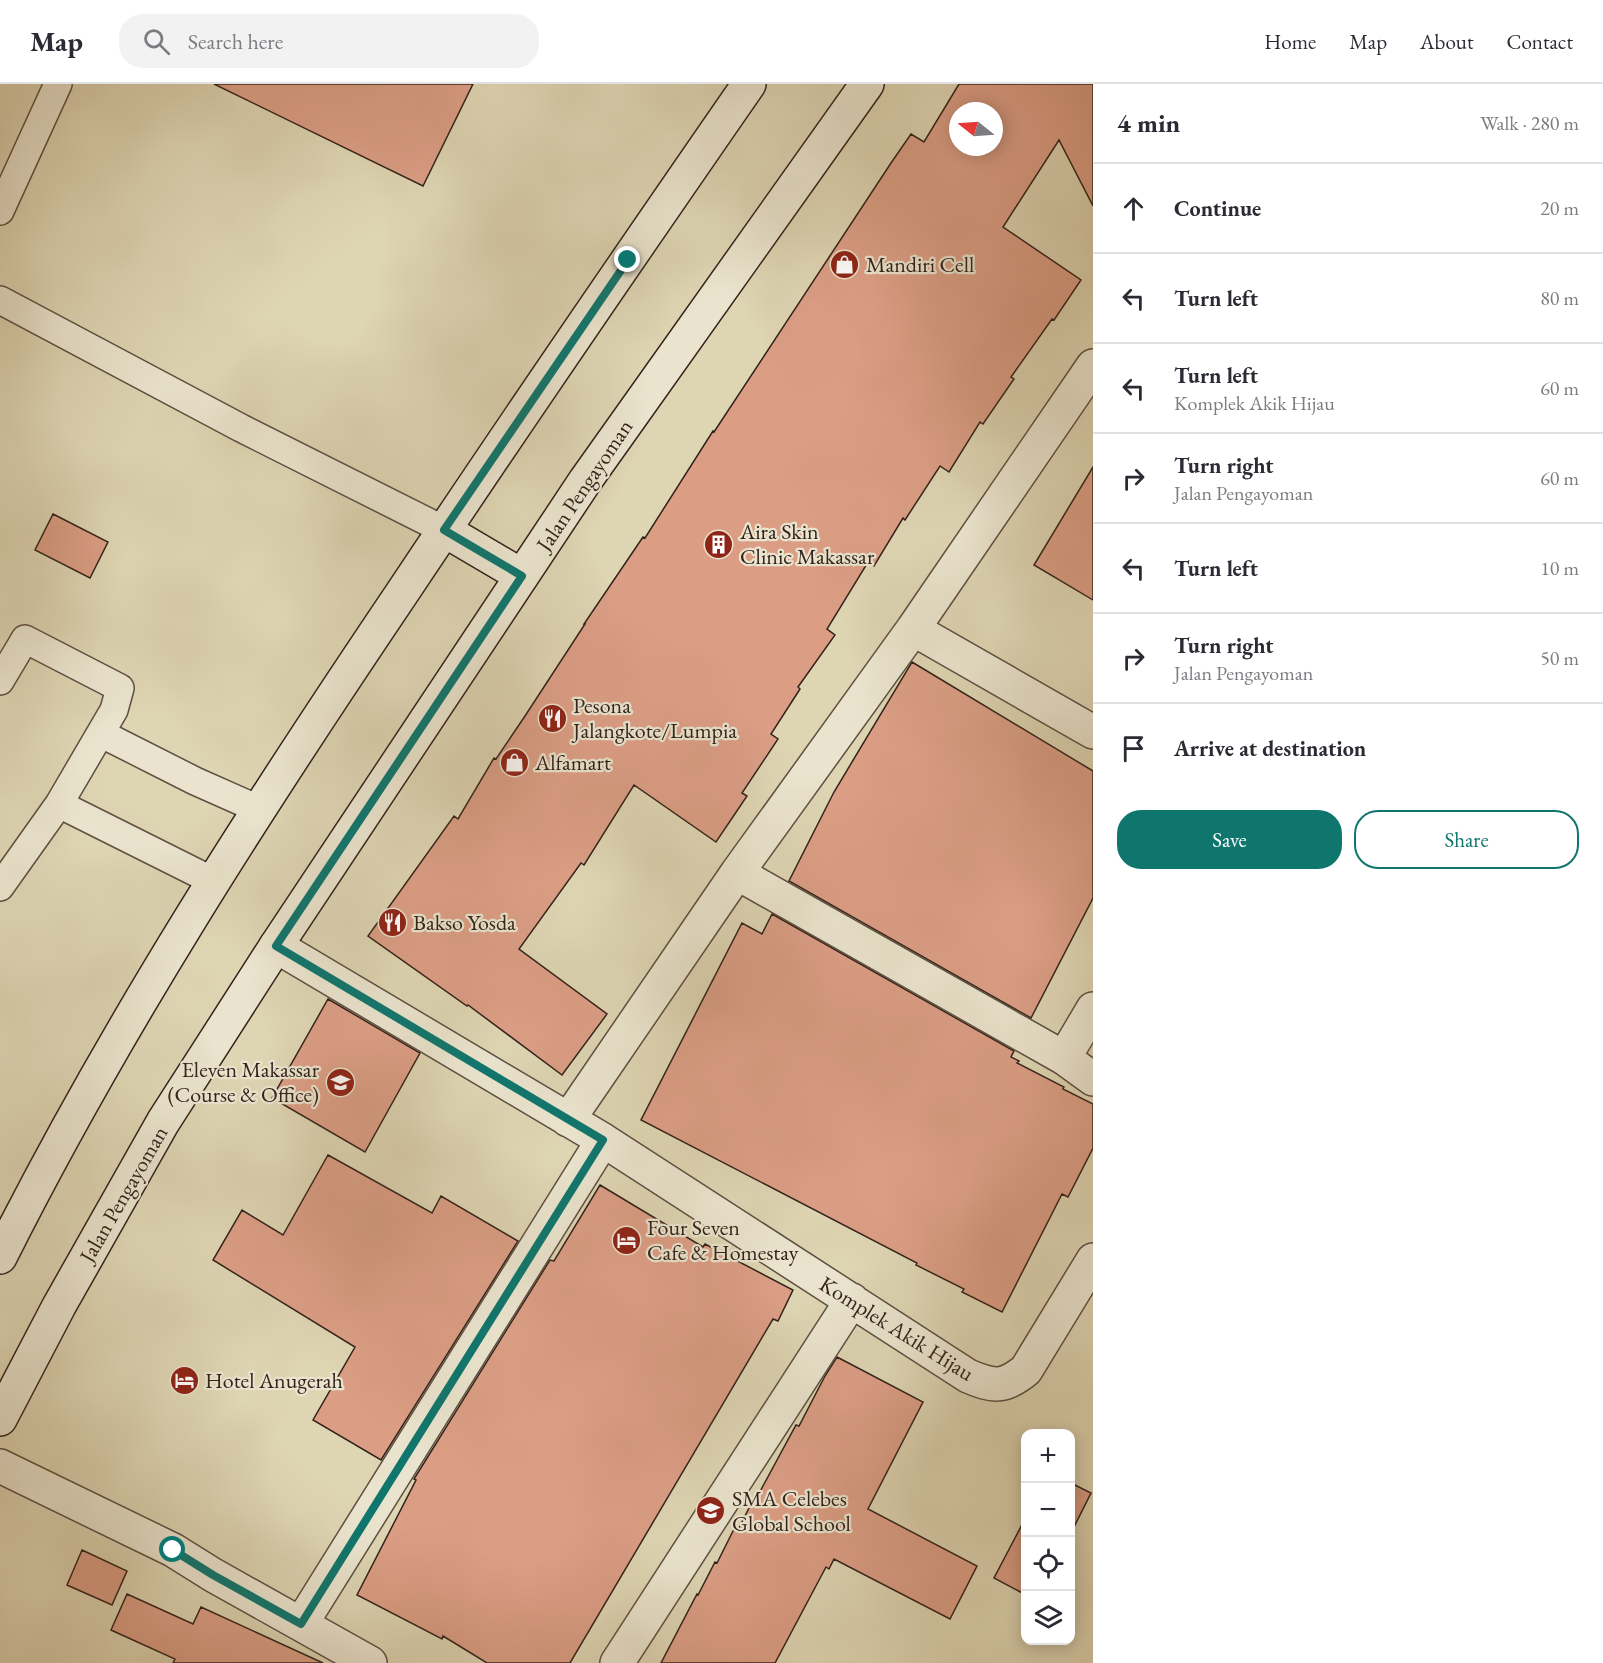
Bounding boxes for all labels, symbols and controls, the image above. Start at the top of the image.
search box [119,14,539,68]
text: Map [30,23,83,59]
icon: search [140,25,173,58]
text: Search here [188,27,283,56]
text: Home [1264,28,1316,55]
text: Map [1349,28,1387,55]
text: About [1420,28,1473,55]
text: Contact [1506,28,1573,55]
north arrow [949,102,1003,156]
text: 4 min [1117,106,1180,140]
text: Walk · 280 m [1480,110,1579,136]
icon: ahead [1117,192,1150,225]
text: Continue [1174,194,1261,223]
text: 20 m [1540,195,1579,221]
route end [614,246,640,272]
shop icon: Mandiri Cell [829,248,861,280]
place label: Mandiri Cell [866,250,974,279]
icon: left [1117,282,1150,315]
text: Turn left [1174,284,1258,313]
text: 80 m [1540,285,1579,311]
text: Turn left [1174,361,1258,390]
icon: left [1117,372,1150,405]
text: 60 m [1540,375,1579,401]
text: Komplek Akik Hijau [1174,390,1335,416]
street label: Jalan Pengayoman [528,413,639,559]
text: Turn right [1174,451,1273,480]
icon: right [1117,462,1150,495]
text: 60 m [1540,465,1579,491]
text: Jalan Pengayoman [1174,480,1313,506]
place label: Aira Skin Clinic Makassar [739,517,875,571]
building icon: Aira Skin Clinic Makassar [703,528,735,560]
icon: left [1117,552,1150,585]
text: Turn left [1174,554,1258,583]
text: 10 m [1540,555,1579,581]
text: Turn right [1174,631,1273,660]
icon: right [1117,642,1150,675]
text: 50 m [1540,645,1579,671]
text: Jalan Pengayoman [1174,660,1313,686]
place label: Pesona Jalangkote/Lumpia [571,691,737,745]
restaurant icon: Pesona Jalangkote/Lumpia [536,702,568,734]
icon: arrive [1117,732,1150,765]
text: Arrive at destination [1174,734,1366,763]
shop icon: Alfamart [498,746,530,778]
place label: Alfamart [534,748,611,777]
button: Save [1117,810,1342,869]
button: Share [1354,810,1579,869]
restaurant icon: Bakso Yosda [376,906,408,938]
place label: Bakso Yosda [413,908,516,937]
place label: Eleven Makassar (Course & Office) [168,1055,320,1109]
school or university icon: Eleven Makassar (Course & Office) [324,1066,356,1098]
street label: Jalan Pengayoman [72,1120,174,1270]
place label: Four Seven Cafe & Homestay [647,1213,799,1267]
hotel icon: Four Seven Cafe & Homestay [610,1224,642,1256]
street label: Komplek Akik Hijau [814,1269,980,1388]
hotel icon: Hotel Anugerah [168,1364,200,1396]
place label: Hotel Anugerah [205,1366,343,1395]
map controls [1021,1429,1075,1645]
button: + [1021,1429,1075,1483]
button: − [1021,1483,1075,1537]
place label: SMA Celebes Global School [732,1484,851,1538]
school or university icon: SMA Celebes Global School [695,1495,727,1527]
route start [159,1536,185,1562]
button: locate [1021,1537,1075,1591]
button: layers [1021,1591,1075,1645]

